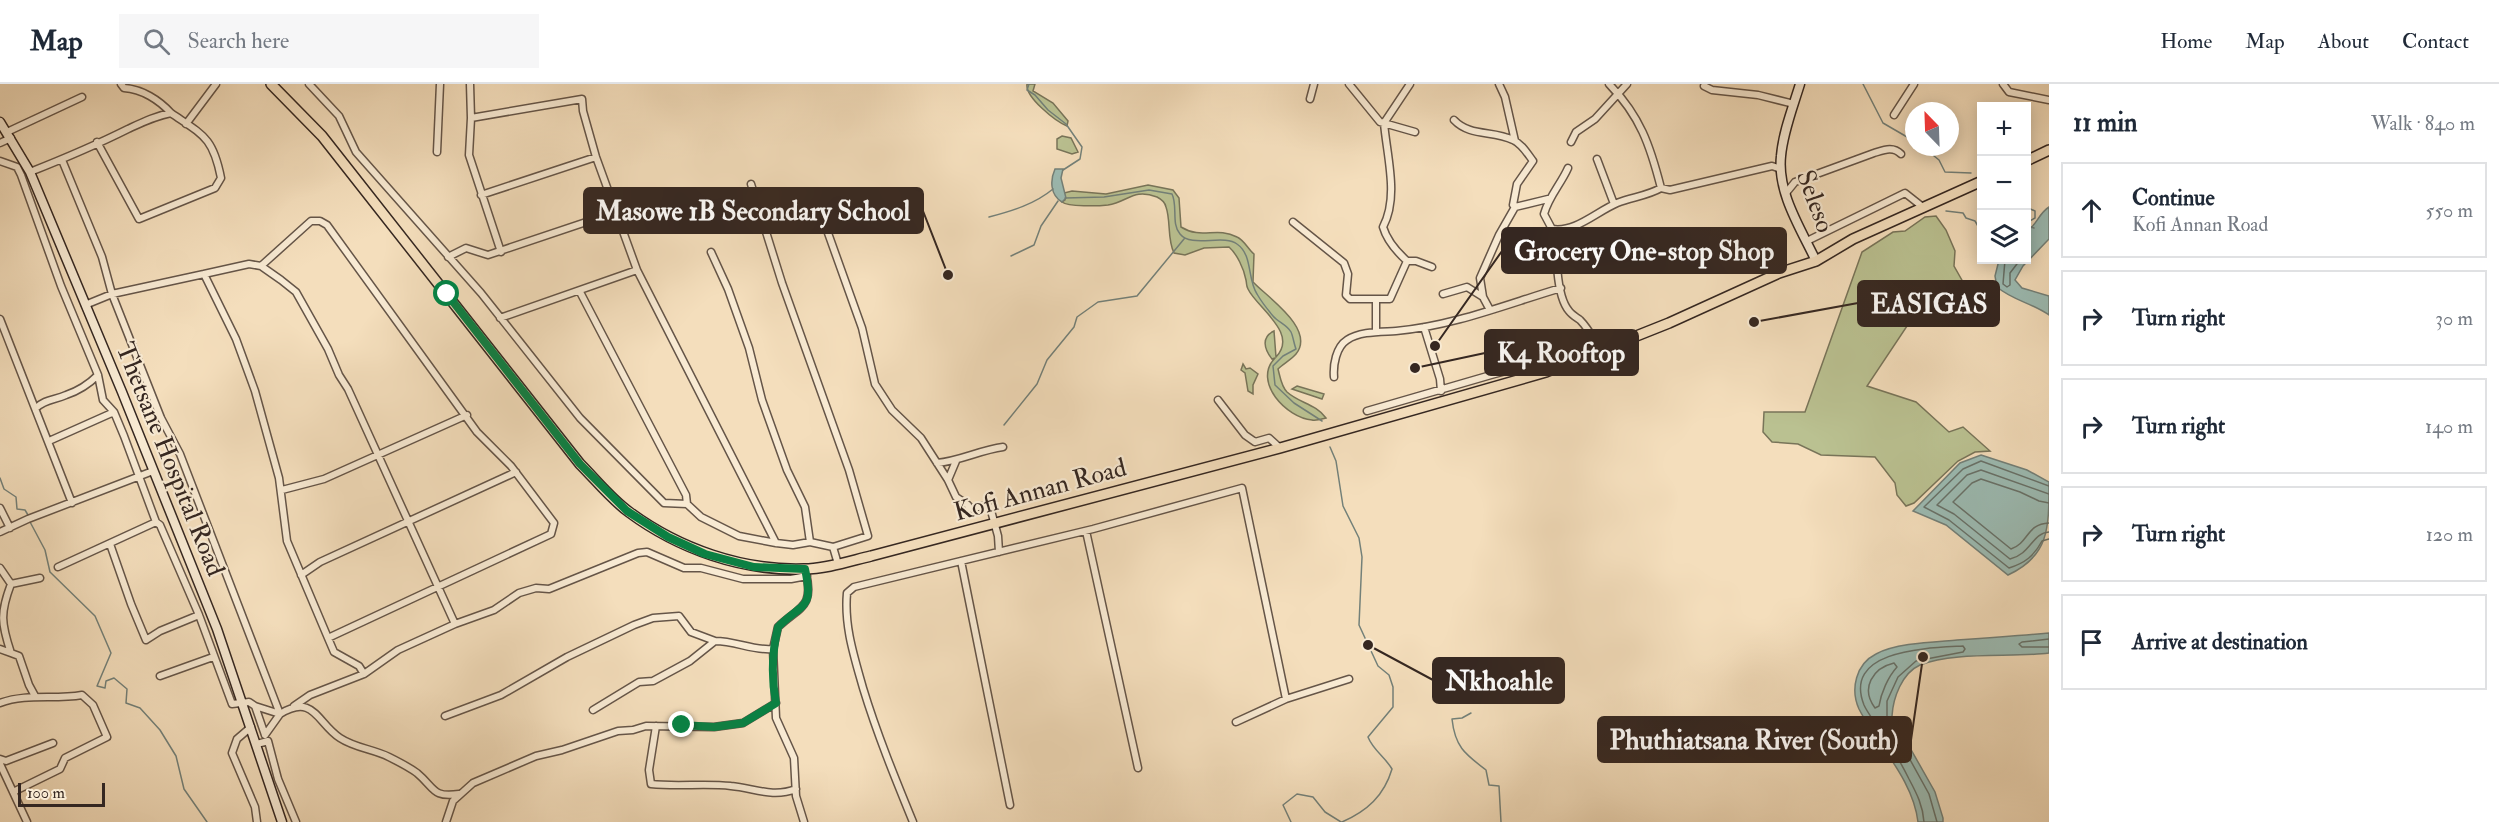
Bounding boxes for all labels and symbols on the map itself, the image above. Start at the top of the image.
north arrow [1905,102,1959,156]
street label: Seleso [1789,166,1841,237]
callout: Masowe 1B Secondary School [584,188,923,233]
text: Masowe 1B Secondary School [595,195,911,229]
callout: Grocery One-stop Shop [1502,228,1786,273]
text: Grocery One-stop Shop [1514,235,1774,269]
route start [433,280,459,306]
callout: EASIGAS [1858,281,1999,326]
text: EASIGAS [1870,288,1988,321]
callout: K4 Rooftop [1485,330,1638,375]
text: K4 Rooftop [1497,337,1625,371]
street label: Thetsane Hospital Road [108,338,232,582]
street label: Kofi Annan Road [951,452,1130,528]
callout: Nkhoahle [1433,658,1564,703]
text: Nkhoahle [1444,665,1553,698]
route end [668,711,694,737]
callout: Phuthiatsana River (South) [1598,717,1911,762]
text: Phuthiatsana River (South) [1610,724,1899,757]
scale bar [18,780,105,808]

